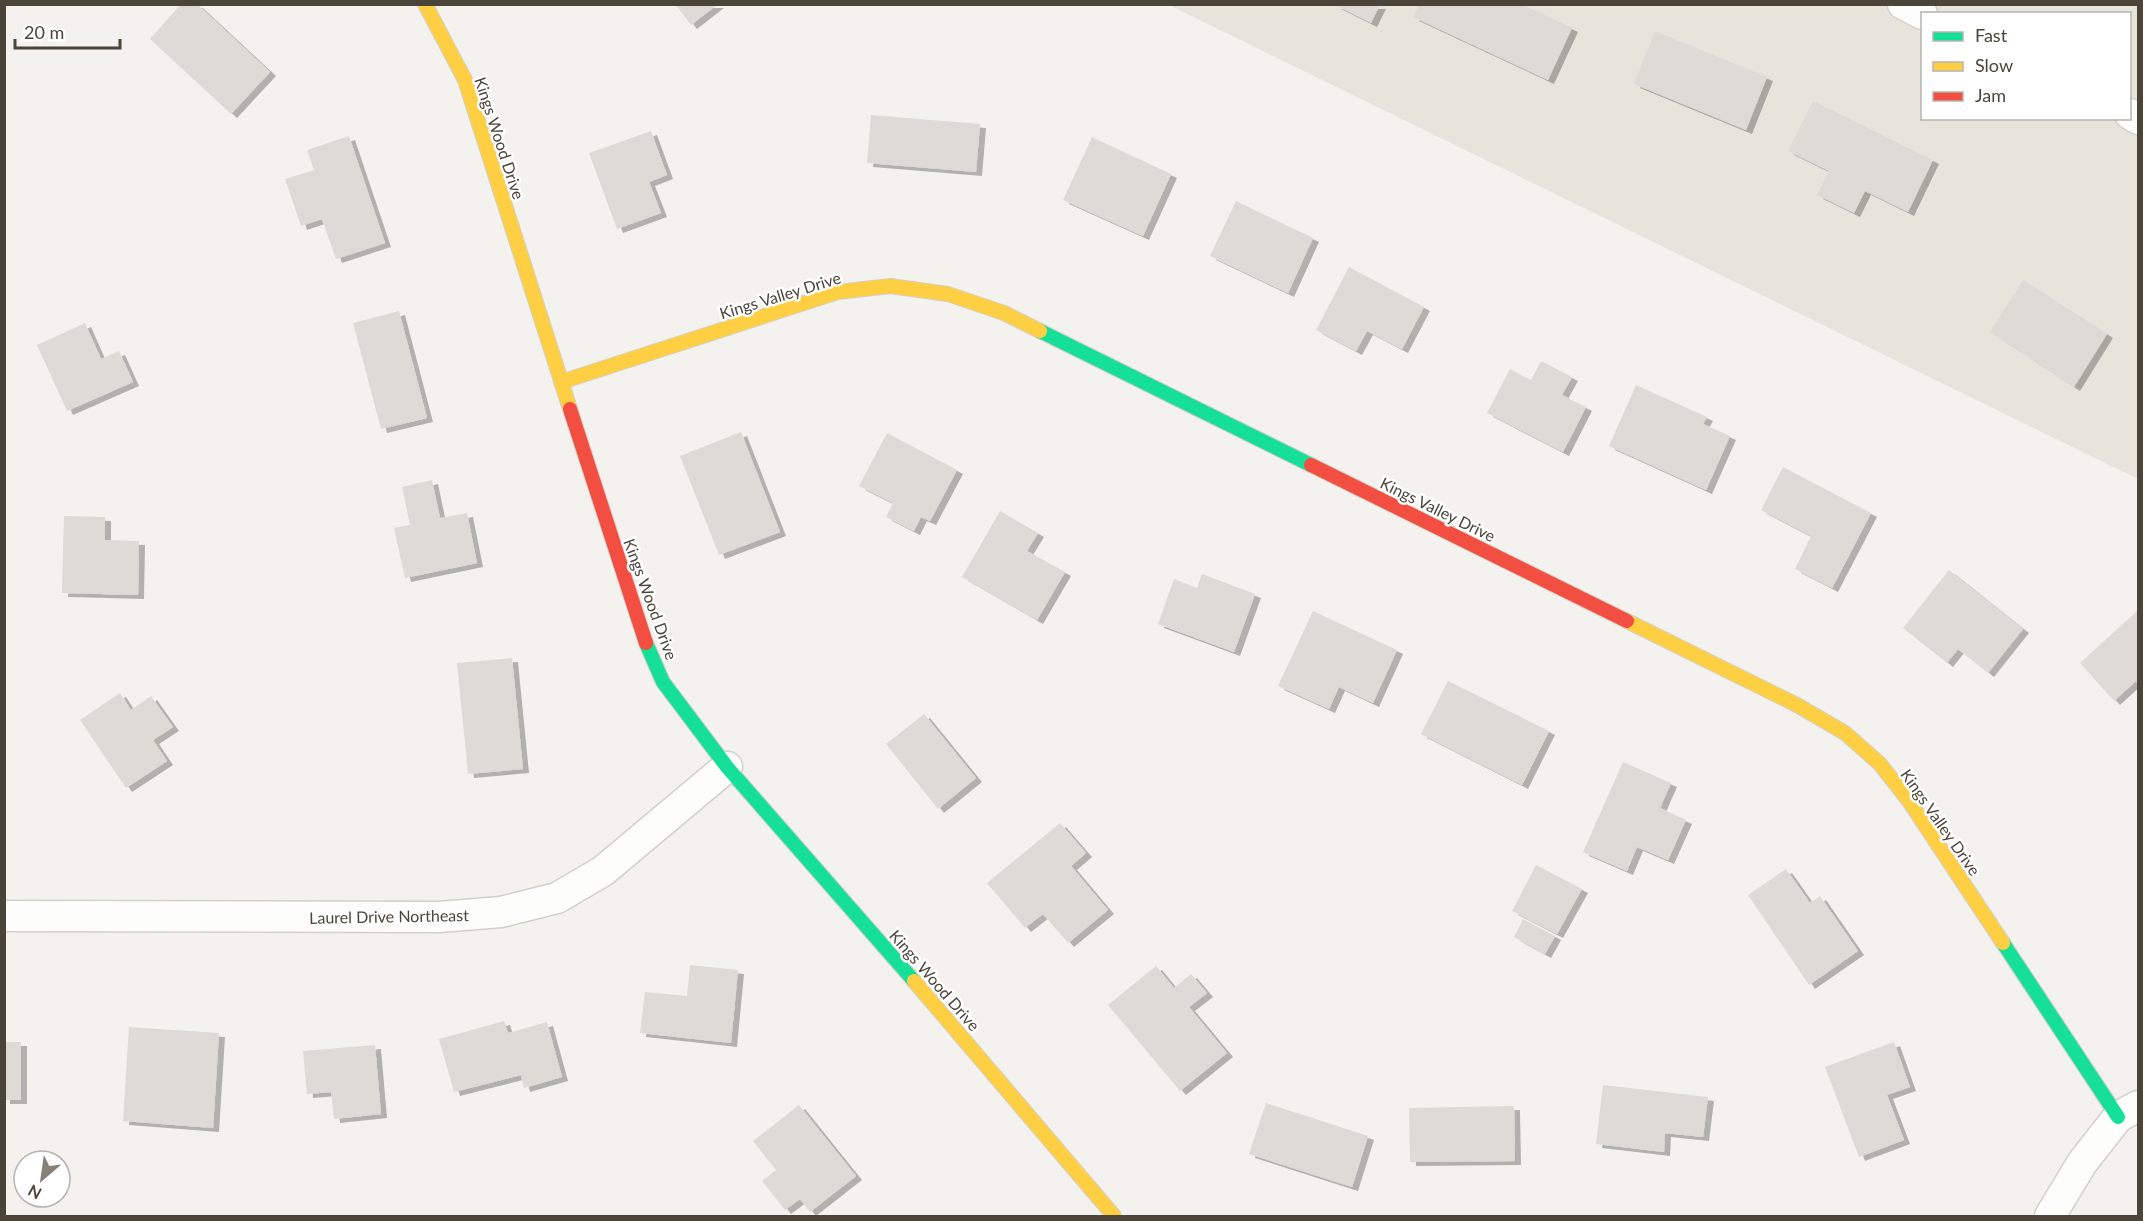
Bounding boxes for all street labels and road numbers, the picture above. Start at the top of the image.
street label: Kings Wood Drive [471,74,529,202]
street label: Kings Valley Drive [717,268,843,322]
street label: Kings Valley Drive [1377,473,1499,545]
street label: Kings Wood Drive [620,536,682,662]
street label: Kings Valley Drive [1897,765,1985,879]
street label: Laurel Drive Northeast [309,905,469,927]
street label: Kings Wood Drive [886,926,984,1034]

